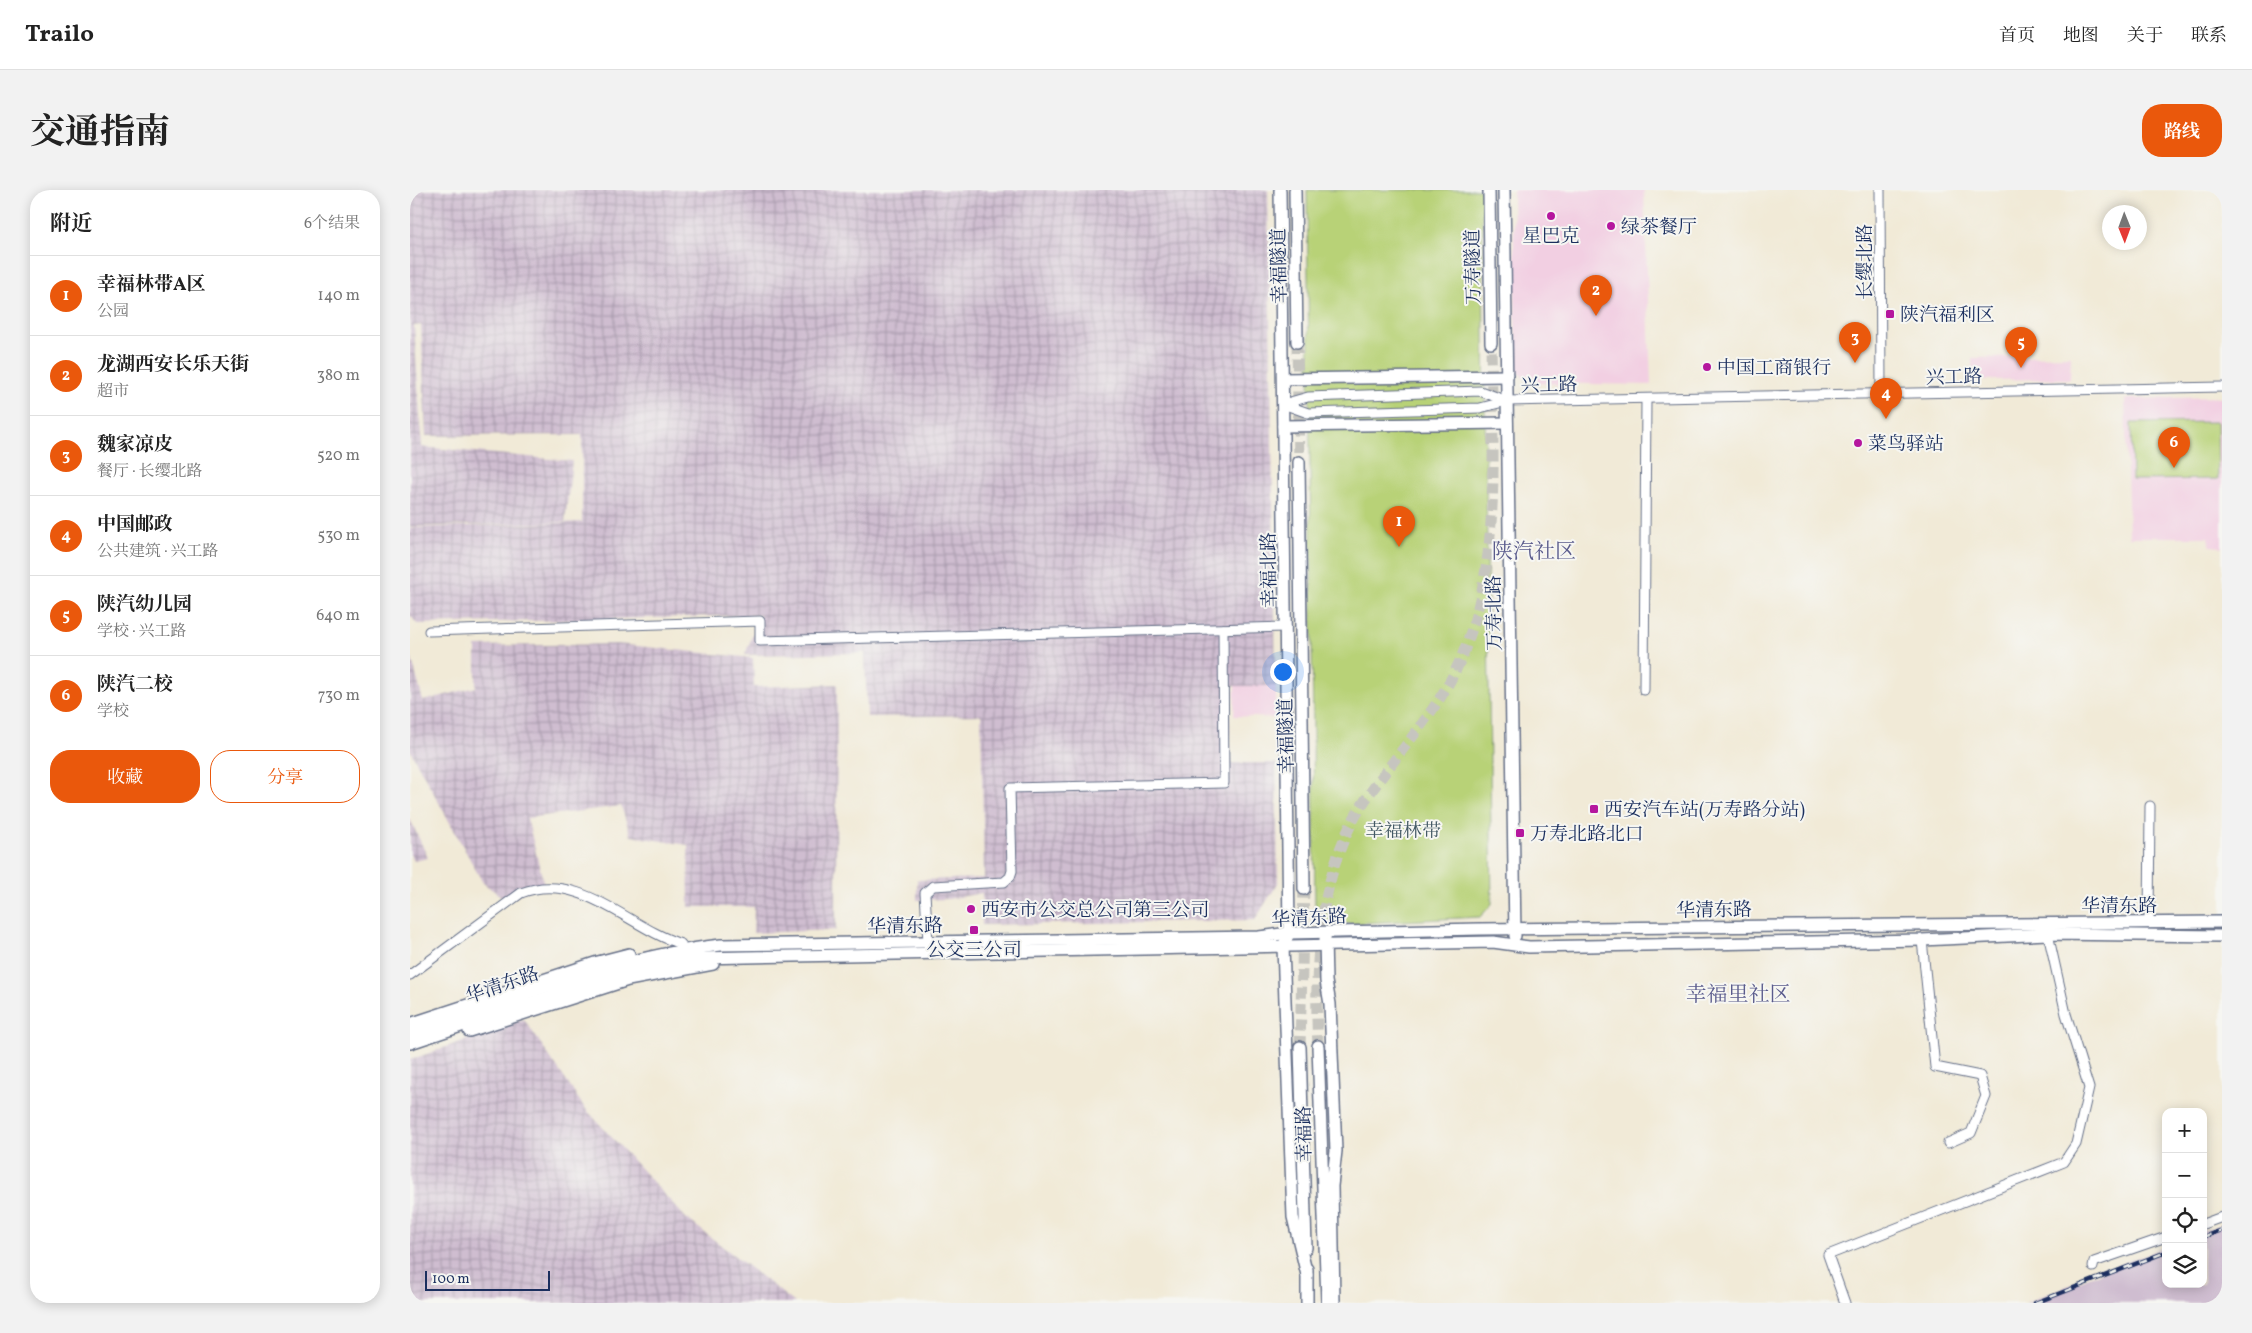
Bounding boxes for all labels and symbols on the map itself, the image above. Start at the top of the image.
north arrow [2102,205,2147,250]
marker: 星巴克 [1545,210,1557,222]
place label: 绿茶餐厅 [1621,215,1697,241]
marker: 绿茶餐厅 [1605,220,1617,232]
place label: 星巴克 [1522,224,1580,250]
street label: 长缨北路 [1853,224,1879,300]
street label: 幸福隧道 [1266,228,1294,304]
street label: 万寿隧道 [1460,229,1488,305]
pin: 2 [1580,275,1612,316]
place label: 陕汽福利区 [1900,303,1995,329]
marker: 陕汽福利区 [1884,308,1896,320]
pin: 3 [1839,322,1871,363]
pin: 5 [2005,327,2037,368]
place label: 中国工商银行 [1717,356,1831,382]
marker: 中国工商银行 [1701,361,1713,373]
street label: 兴工路 [1925,365,1983,391]
street label: 兴工路 [1520,373,1578,399]
pin: 4 [1870,378,1902,419]
pin: 6 [2158,427,2190,468]
place label: 菜鸟驿站 [1868,432,1944,458]
marker: 菜鸟驿站 [1852,437,1864,449]
pin: 1 [1383,506,1415,547]
street label: 幸福北路 [1256,532,1284,608]
district label: 陕汽社区 [1492,538,1576,567]
street label: 万寿北路 [1481,575,1509,651]
your location [1270,659,1296,685]
street label: 幸福隧道 [1273,698,1301,774]
place label: 西安汽车站(万寿路分站) [1604,798,1805,824]
marker: 西安汽车站(万寿路分站) [1588,803,1600,815]
park label: 幸福林带 [1365,819,1441,845]
place label: 万寿北路北口 [1530,822,1644,848]
marker: 万寿北路北口 [1514,827,1526,839]
street label: 华清东路 [2081,894,2157,920]
street label: 华清东路 [1676,897,1752,925]
place label: 西安市公交总公司第三公司 [981,898,1209,924]
marker: 西安市公交总公司第三公司 [965,903,977,915]
street label: 华清东路 [1270,904,1348,934]
street label: 华清东路 [867,913,943,941]
marker: 公交三公司 [968,924,980,936]
place label: 公交三公司 [926,938,1022,964]
street label: 华清东路 [462,961,543,1011]
district label: 幸福里社区 [1686,981,1791,1010]
street label: 幸福路 [1292,1105,1318,1163]
scale bar [425,1268,550,1291]

